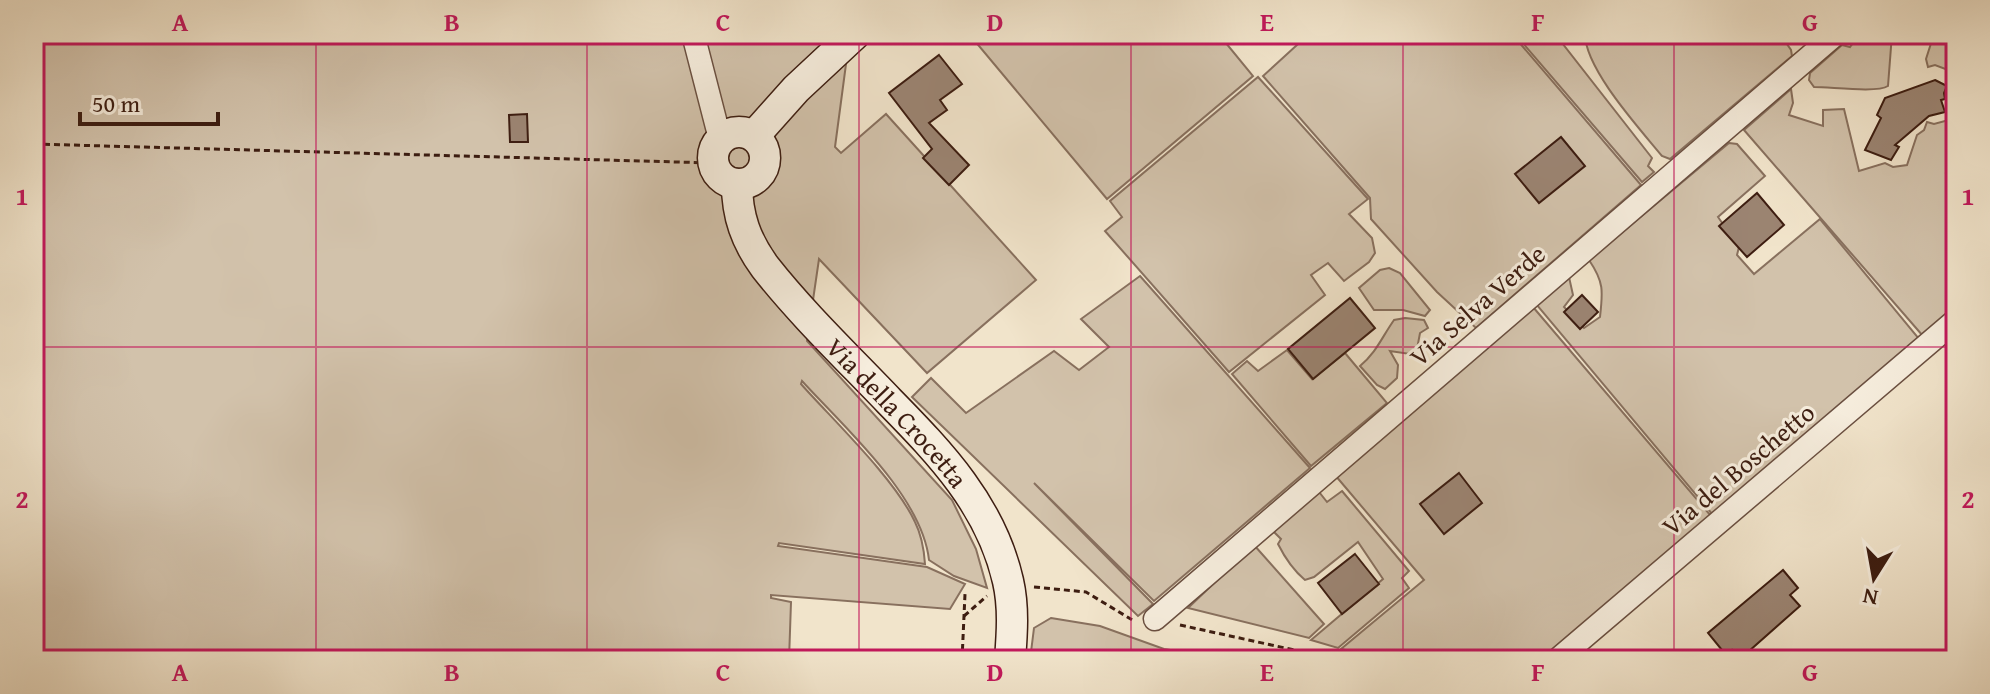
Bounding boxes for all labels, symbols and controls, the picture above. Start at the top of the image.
text: A [172,2,189,41]
text: B [444,2,460,41]
text: C [716,2,730,41]
text: D [987,2,1003,41]
text: E [1260,2,1274,41]
text: F [1531,2,1545,41]
text: G [1802,2,1818,41]
scale bar [80,76,218,126]
text: 50 m [92,86,140,121]
text: 1 [15,176,29,215]
text: 1 [1961,176,1975,215]
street label: Via Selva Verde [1400,235,1554,375]
street label: Via della Crocetta [818,328,978,496]
street label: Via del Boschetto [1653,393,1823,545]
text: 2 [15,479,29,518]
text: 2 [1961,479,1975,518]
north arrow [1834,538,1914,618]
text: N [1860,580,1880,615]
text: A [172,652,189,691]
text: B [444,652,460,691]
text: C [716,652,730,691]
text: D [987,652,1003,691]
text: E [1260,652,1274,691]
text: F [1531,652,1545,691]
text: G [1802,652,1818,691]

